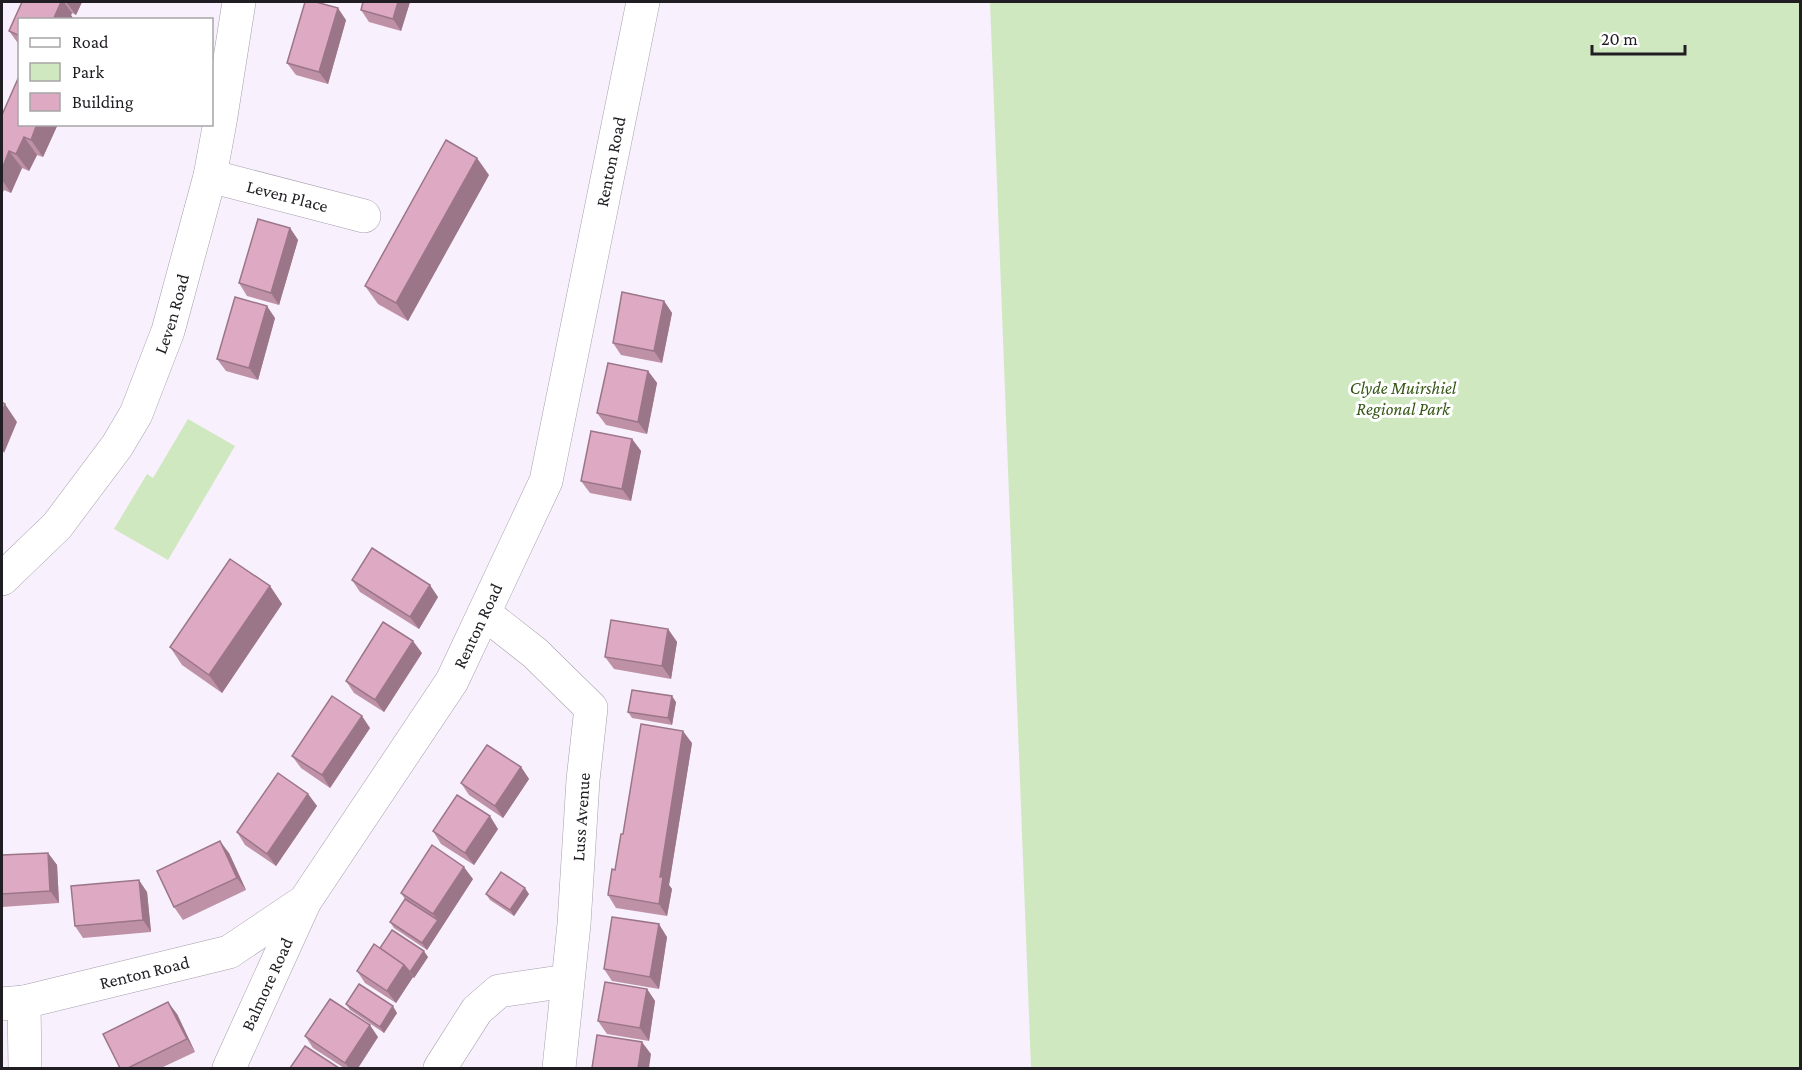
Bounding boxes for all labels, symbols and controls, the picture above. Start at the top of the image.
legend [18,18,213,126]
scale bar [1592,18,1685,56]
text: 20 m [1601,29,1638,49]
text: Road [72,32,109,52]
text: Park [72,62,104,82]
text: Building [72,92,134,112]
street label: Renton Road [592,114,630,209]
street label: Leven Place [245,176,330,216]
street label: Leven Road [150,271,193,357]
park label: Clyde Muirshiel Regional Park [1350,378,1457,419]
street label: Renton Road [449,580,507,672]
street label: Luss Avenue [568,772,594,862]
street label: Balmore Road [237,934,297,1034]
street label: Renton Road [97,952,192,993]

